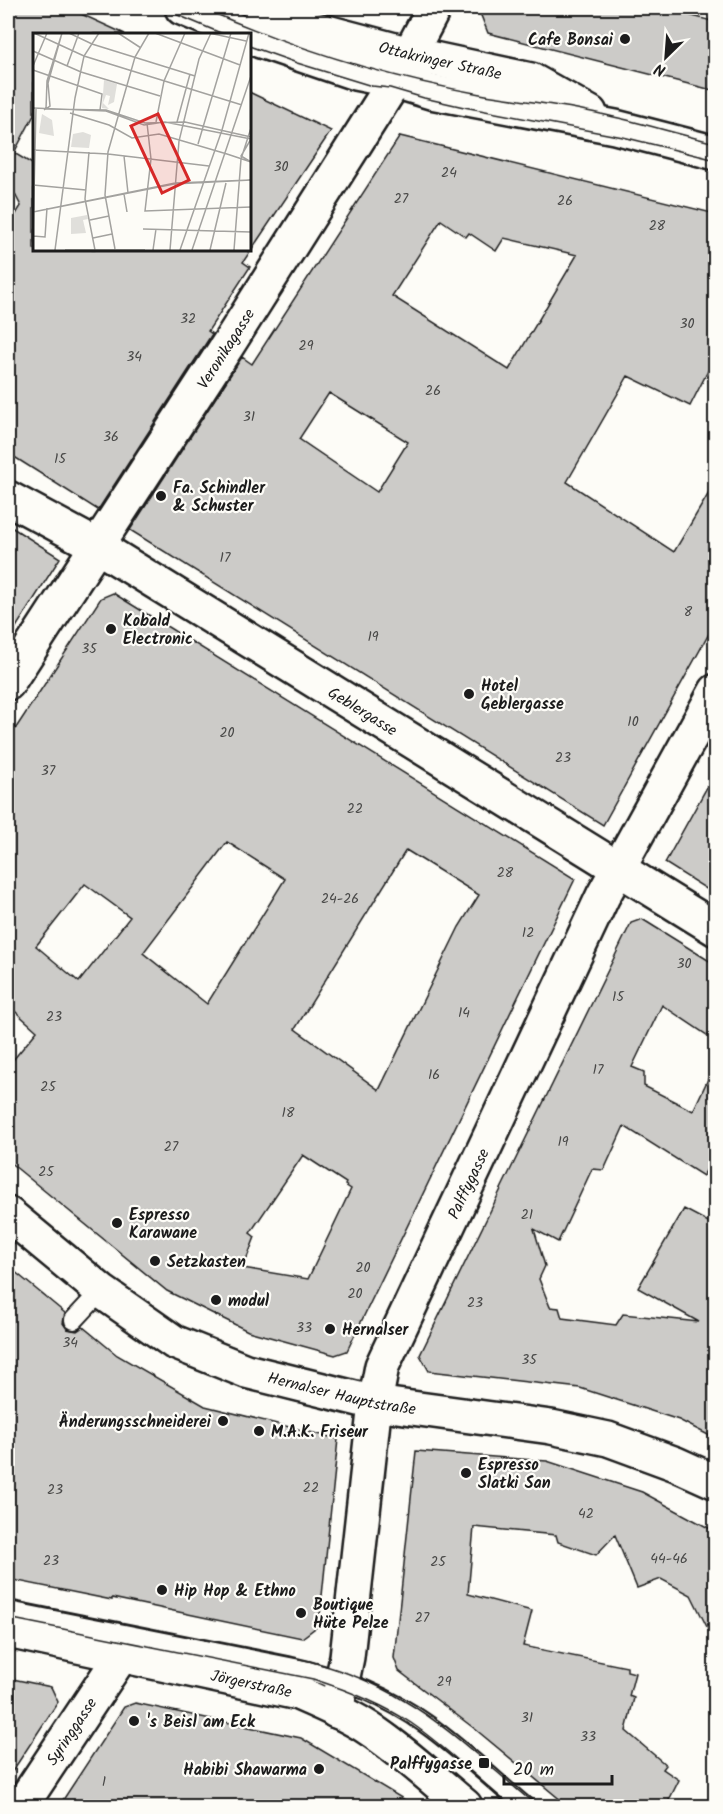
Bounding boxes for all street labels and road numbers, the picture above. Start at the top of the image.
street label: Ottakringer Straße [376,35,504,87]
street label: Veronikagasse [191,304,262,395]
street label: Geblergasse [323,681,402,743]
street label: Palffygasse [442,1145,497,1224]
street label: Hernalser Hauptstraße [265,1366,417,1422]
street label: Jörgerstraße [208,1664,294,1705]
street label: Syringgasse [40,1693,104,1771]

